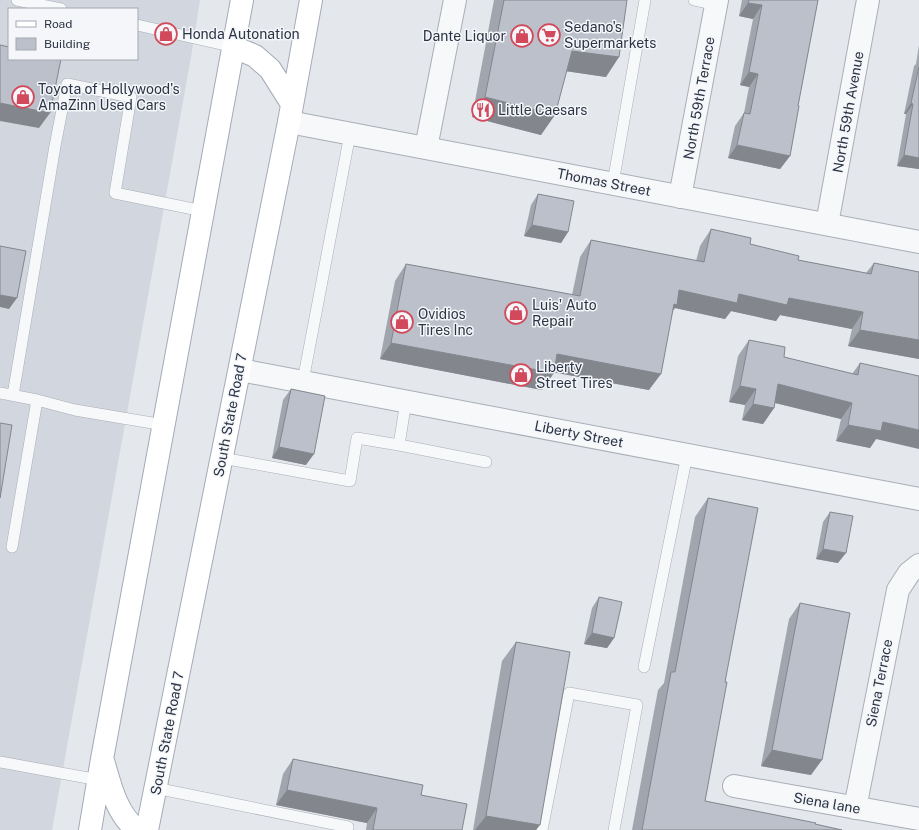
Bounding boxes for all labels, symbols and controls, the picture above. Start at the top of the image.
legend [8,8,138,60]
text: Road [44,17,72,31]
place label: Sedano's Supermarkets [564,19,656,51]
shop icon: Honda Autonation [153,21,179,47]
supermarket icon: Sedano's Supermarkets [536,22,562,48]
shop icon: Dante Liquor [509,23,535,49]
place label: Honda Autonation [182,26,300,42]
place label: Dante Liquor [423,28,506,44]
street label: North 59th Terrace [680,35,718,161]
text: Building [44,37,90,51]
street label: North 59th Avenue [829,50,867,174]
place label: Toyota of Hollywood's AmaZinn Used Cars [38,81,180,113]
shop icon: Toyota of Hollywood's AmaZinn Used Cars [10,84,36,110]
restaurant icon: Little Caesars [470,97,496,123]
place label: Little Caesars [498,102,587,118]
street label: Thomas Street [556,165,652,199]
place label: Luis' Auto Repair [532,297,597,329]
shop icon: Luis' Auto Repair [503,300,529,326]
place label: Ovidios Tires Inc [418,306,473,338]
shop icon: Ovidios Tires Inc [389,309,415,335]
street label: South State Road 7 [210,352,250,478]
place label: Liberty Street Tires [536,359,613,391]
shop icon: Liberty Street Tires [508,362,534,388]
street label: Liberty Street [533,418,625,450]
street label: Siena Terrace [863,638,895,728]
street label: South State Road 7 [147,670,187,796]
street label: Siena lane [792,789,862,817]

